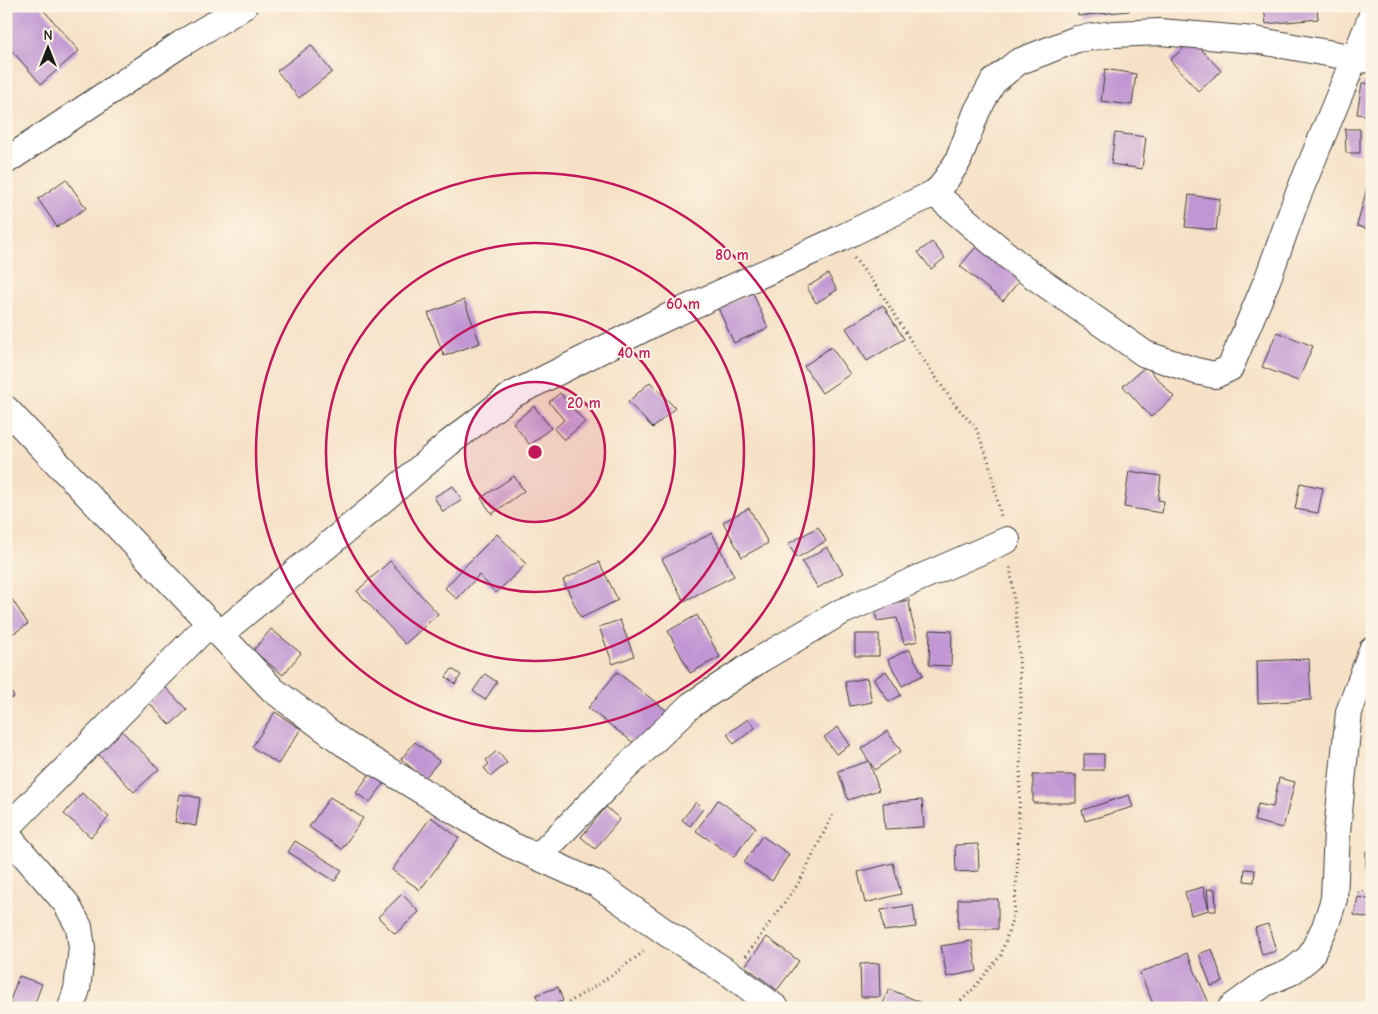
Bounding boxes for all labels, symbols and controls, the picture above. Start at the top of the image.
north arrow [22,22,72,72]
text: N [43,27,53,44]
text: 80 m [715,246,749,264]
text: 60 m [666,295,700,313]
text: 40 m [618,344,651,362]
text: 20 m [567,394,601,412]
centre of rings [526,443,544,461]

